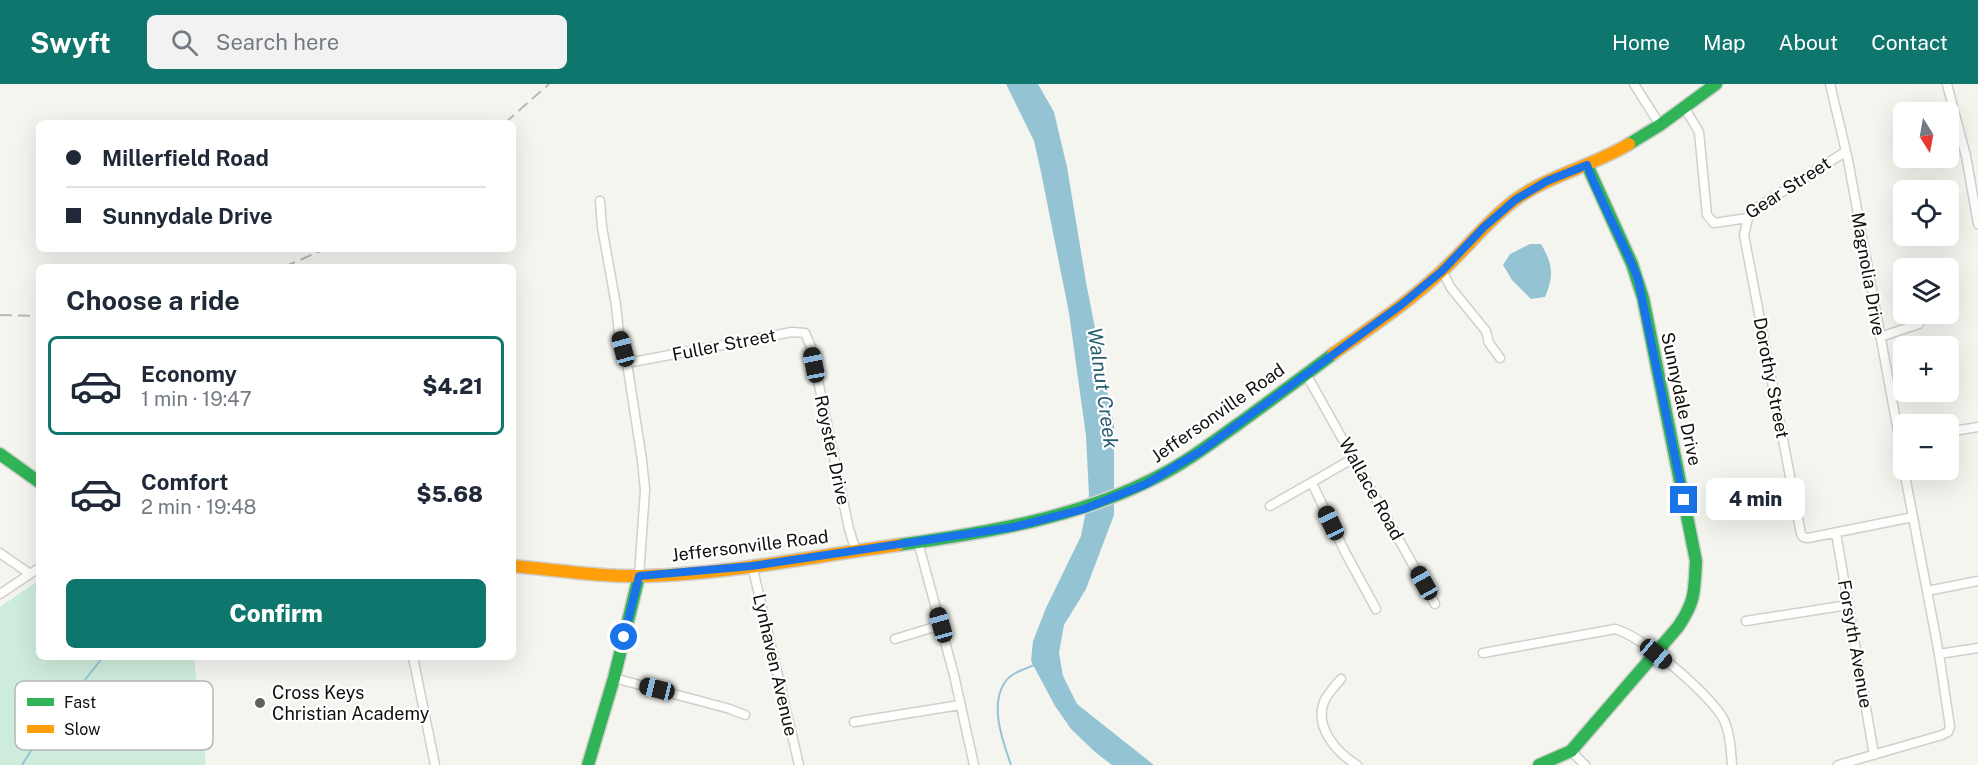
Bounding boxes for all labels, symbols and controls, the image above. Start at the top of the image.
search box [147,15,567,69]
text: Swyft [30,26,111,59]
icon: search [168,26,201,59]
text: Search here [216,29,339,55]
text: Home [1612,30,1670,55]
text: Map [1703,30,1746,55]
text: About [1779,30,1838,55]
text: Contact [1871,30,1948,55]
north arrow [1893,102,1959,168]
map controls [1893,102,1959,480]
text: Millerfield Road [102,145,269,171]
street label: Gear Street [1741,152,1834,223]
button: locate [1893,180,1959,246]
text: Sunnydale Drive [102,203,273,229]
street label: Magnolia Drive [1847,211,1890,337]
button: layers [1893,258,1959,324]
text: Choose a ride [66,284,240,316]
street label: Dorothy Street [1749,316,1794,440]
street label: Fuller Street [670,324,778,365]
water label: Walnut Creek [1083,326,1123,450]
car [610,329,636,369]
street label: Sunnydale Drive [1657,330,1706,467]
button: + [1893,336,1959,402]
car [802,346,826,384]
icon: car [69,359,123,413]
street label: Jeffersonville Road [1147,359,1288,467]
text: Economy [141,361,237,387]
text: $4.21 [422,373,483,399]
text: 1 min · 19:47 [141,387,252,411]
street label: Royster Drive [811,393,854,507]
button: − [1893,414,1959,480]
street label: Wallace Road [1335,434,1408,544]
icon: car [69,467,123,521]
text: Comfort [141,469,228,495]
callout: 4 min [1705,479,1804,521]
text: $5.68 [416,481,483,507]
route end [1670,486,1697,513]
text: 4 min [1729,487,1782,511]
text: 2 min · 19:48 [141,495,256,519]
car [1315,503,1347,543]
street label: Jeffersonville Road [670,525,830,566]
car [1407,563,1441,603]
street label: Forsyth Avenue [1834,578,1877,710]
button: Confirm [66,579,486,648]
street label: Lynhaven Avenue [749,592,802,738]
car [927,605,955,645]
route start [610,623,637,650]
car [1636,636,1676,672]
car [637,676,677,702]
legend [15,681,213,750]
place label: Cross Keys Christian Academy [272,682,430,724]
text: Fast [64,693,96,712]
marker: Cross Keys Christian Academy [253,696,267,710]
text: Slow [64,720,101,739]

